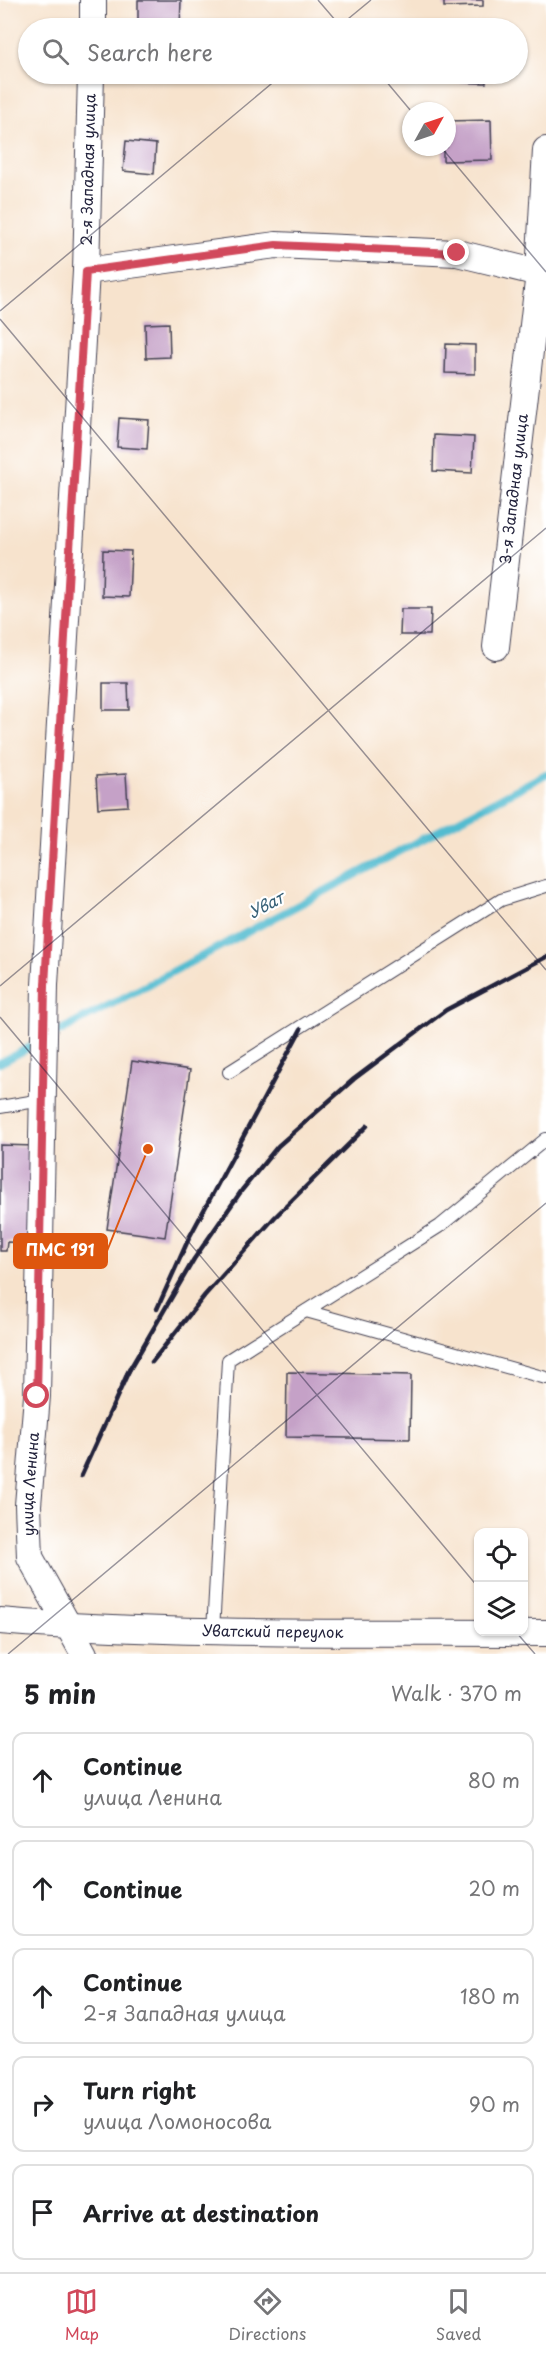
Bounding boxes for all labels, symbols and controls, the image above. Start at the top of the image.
search box [18,18,528,84]
icon: search [39,35,72,68]
text: Search here [87,35,213,68]
street label: 2-я Западная улица [74,93,101,246]
north arrow [402,102,456,156]
route end [443,239,469,265]
street label: 3-я Западная улица [493,412,533,565]
water label: Уват [243,883,290,923]
callout: ПМС 191 [14,1234,107,1268]
text: ПМС 191 [26,1237,95,1261]
route start [23,1382,49,1408]
street label: улица Ленина [15,1431,44,1537]
map controls [474,1528,528,1636]
button: locate [474,1528,528,1582]
button: layers [474,1582,528,1636]
street label: Уватский переулок [202,1618,343,1643]
text: 5 min [24,1674,96,1713]
text: Walk · 370 m [391,1678,522,1708]
text: Continue [83,1749,182,1782]
icon: ahead [26,1764,59,1797]
text: 80 m [468,1765,520,1795]
text: улица Ленина [83,1782,222,1812]
icon: ahead [26,1872,59,1905]
text: Continue [83,1872,182,1905]
text: 20 m [468,1873,520,1903]
text: Continue [83,1965,182,1998]
icon: ahead [26,1980,59,2013]
text: 180 m [460,1981,520,2011]
text: 2-я Западная улица [83,1998,285,2028]
text: Turn right [83,2073,196,2106]
icon: right [26,2088,59,2121]
text: 90 m [469,2089,520,2119]
text: улица Ломоносова [83,2106,271,2136]
icon: arrive [26,2196,59,2229]
text: Arrive at destination [83,2196,319,2229]
tab: Map [65,2285,99,2345]
tab: Directions [228,2285,306,2345]
tab: Saved [436,2285,481,2345]

